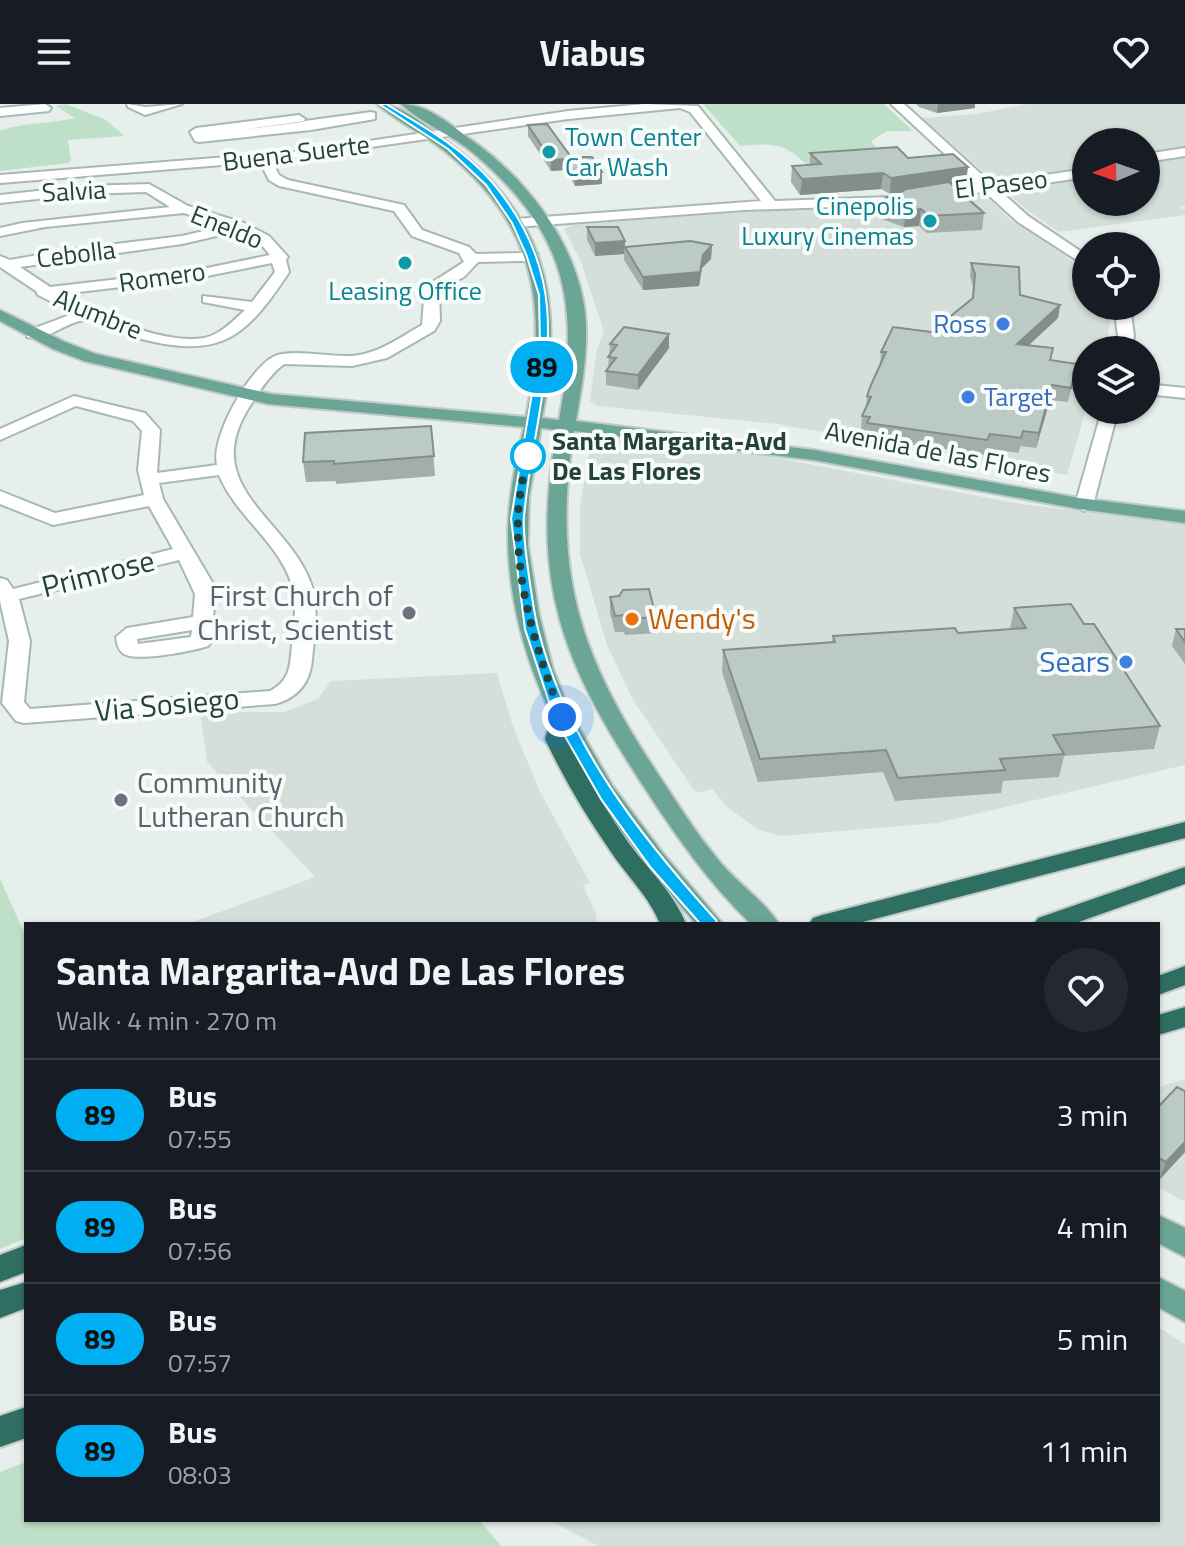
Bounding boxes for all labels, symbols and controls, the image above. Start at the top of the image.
text: Viabus [540,25,645,80]
icon: menu [32,30,76,74]
icon: heart [1109,30,1153,74]
place label: Town Center Car Wash [565,117,702,186]
street label: Buena Suerte [220,124,372,181]
north arrow [1072,128,1160,216]
map controls [1072,128,1160,424]
marker: Town Center Car Wash [540,143,558,161]
street label: El Paseo [952,158,1050,209]
street label: Salvia [41,169,107,212]
place label: Cinepolis Luxury Cinemas [741,186,914,255]
street label: Eneldo [185,194,269,259]
marker: Cinepolis Luxury Cinemas [921,212,939,230]
street label: Cebolla [34,229,118,278]
button: locate [1072,232,1160,320]
street label: Romero [116,251,208,302]
marker: Leasing Office [396,254,414,272]
place label: Leasing Office [328,271,482,310]
street label: Alumbre [48,278,148,349]
place label: Ross [933,304,987,343]
marker: Ross [994,315,1012,333]
button: layers [1072,336,1160,424]
line badge: 89 [506,341,578,393]
text: 89 [526,345,558,388]
place label: Target [984,377,1053,416]
marker: Target [959,388,977,406]
street label: Avenida de las Flores [822,410,1054,493]
place label: Santa Margarita-Avd De Las Flores [552,421,787,490]
marker: Santa Margarita-Avd De Las Flores [511,439,545,473]
street label: Primrose [36,537,159,609]
place label: First Church of Christ, Scientist [197,572,393,652]
place label: Wendy's [648,595,756,641]
marker: First Church of Christ, Scientist [400,604,418,622]
marker: Wendy's [623,610,641,628]
place label: Sears [1039,638,1110,684]
marker: Sears [1117,653,1135,671]
street label: Via Sosiego [93,675,241,733]
your location [542,697,582,737]
place label: Community Lutheran Church [137,759,345,839]
marker: Community Lutheran Church [112,791,130,809]
text: Santa Margarita-Avd De Las Flores [56,942,625,1000]
button: heart [1044,948,1128,1032]
text: Walk · 4 min · 270 m [56,1001,277,1040]
text: Bus [168,1073,217,1119]
text: 3 min [1057,1092,1128,1138]
text: 89 [84,1093,116,1136]
text: 07:55 [168,1119,232,1158]
text: Bus [168,1185,217,1231]
text: 4 min [1057,1204,1128,1250]
text: 89 [84,1205,116,1248]
text: 07:56 [168,1231,232,1270]
text: Bus [168,1297,217,1343]
text: 5 min [1057,1316,1128,1362]
text: 89 [84,1317,116,1360]
text: 07:57 [168,1343,232,1382]
text: Bus [168,1409,217,1455]
text: 11 min [1040,1428,1128,1474]
text: 89 [84,1429,116,1472]
text: 08:03 [168,1455,232,1494]

